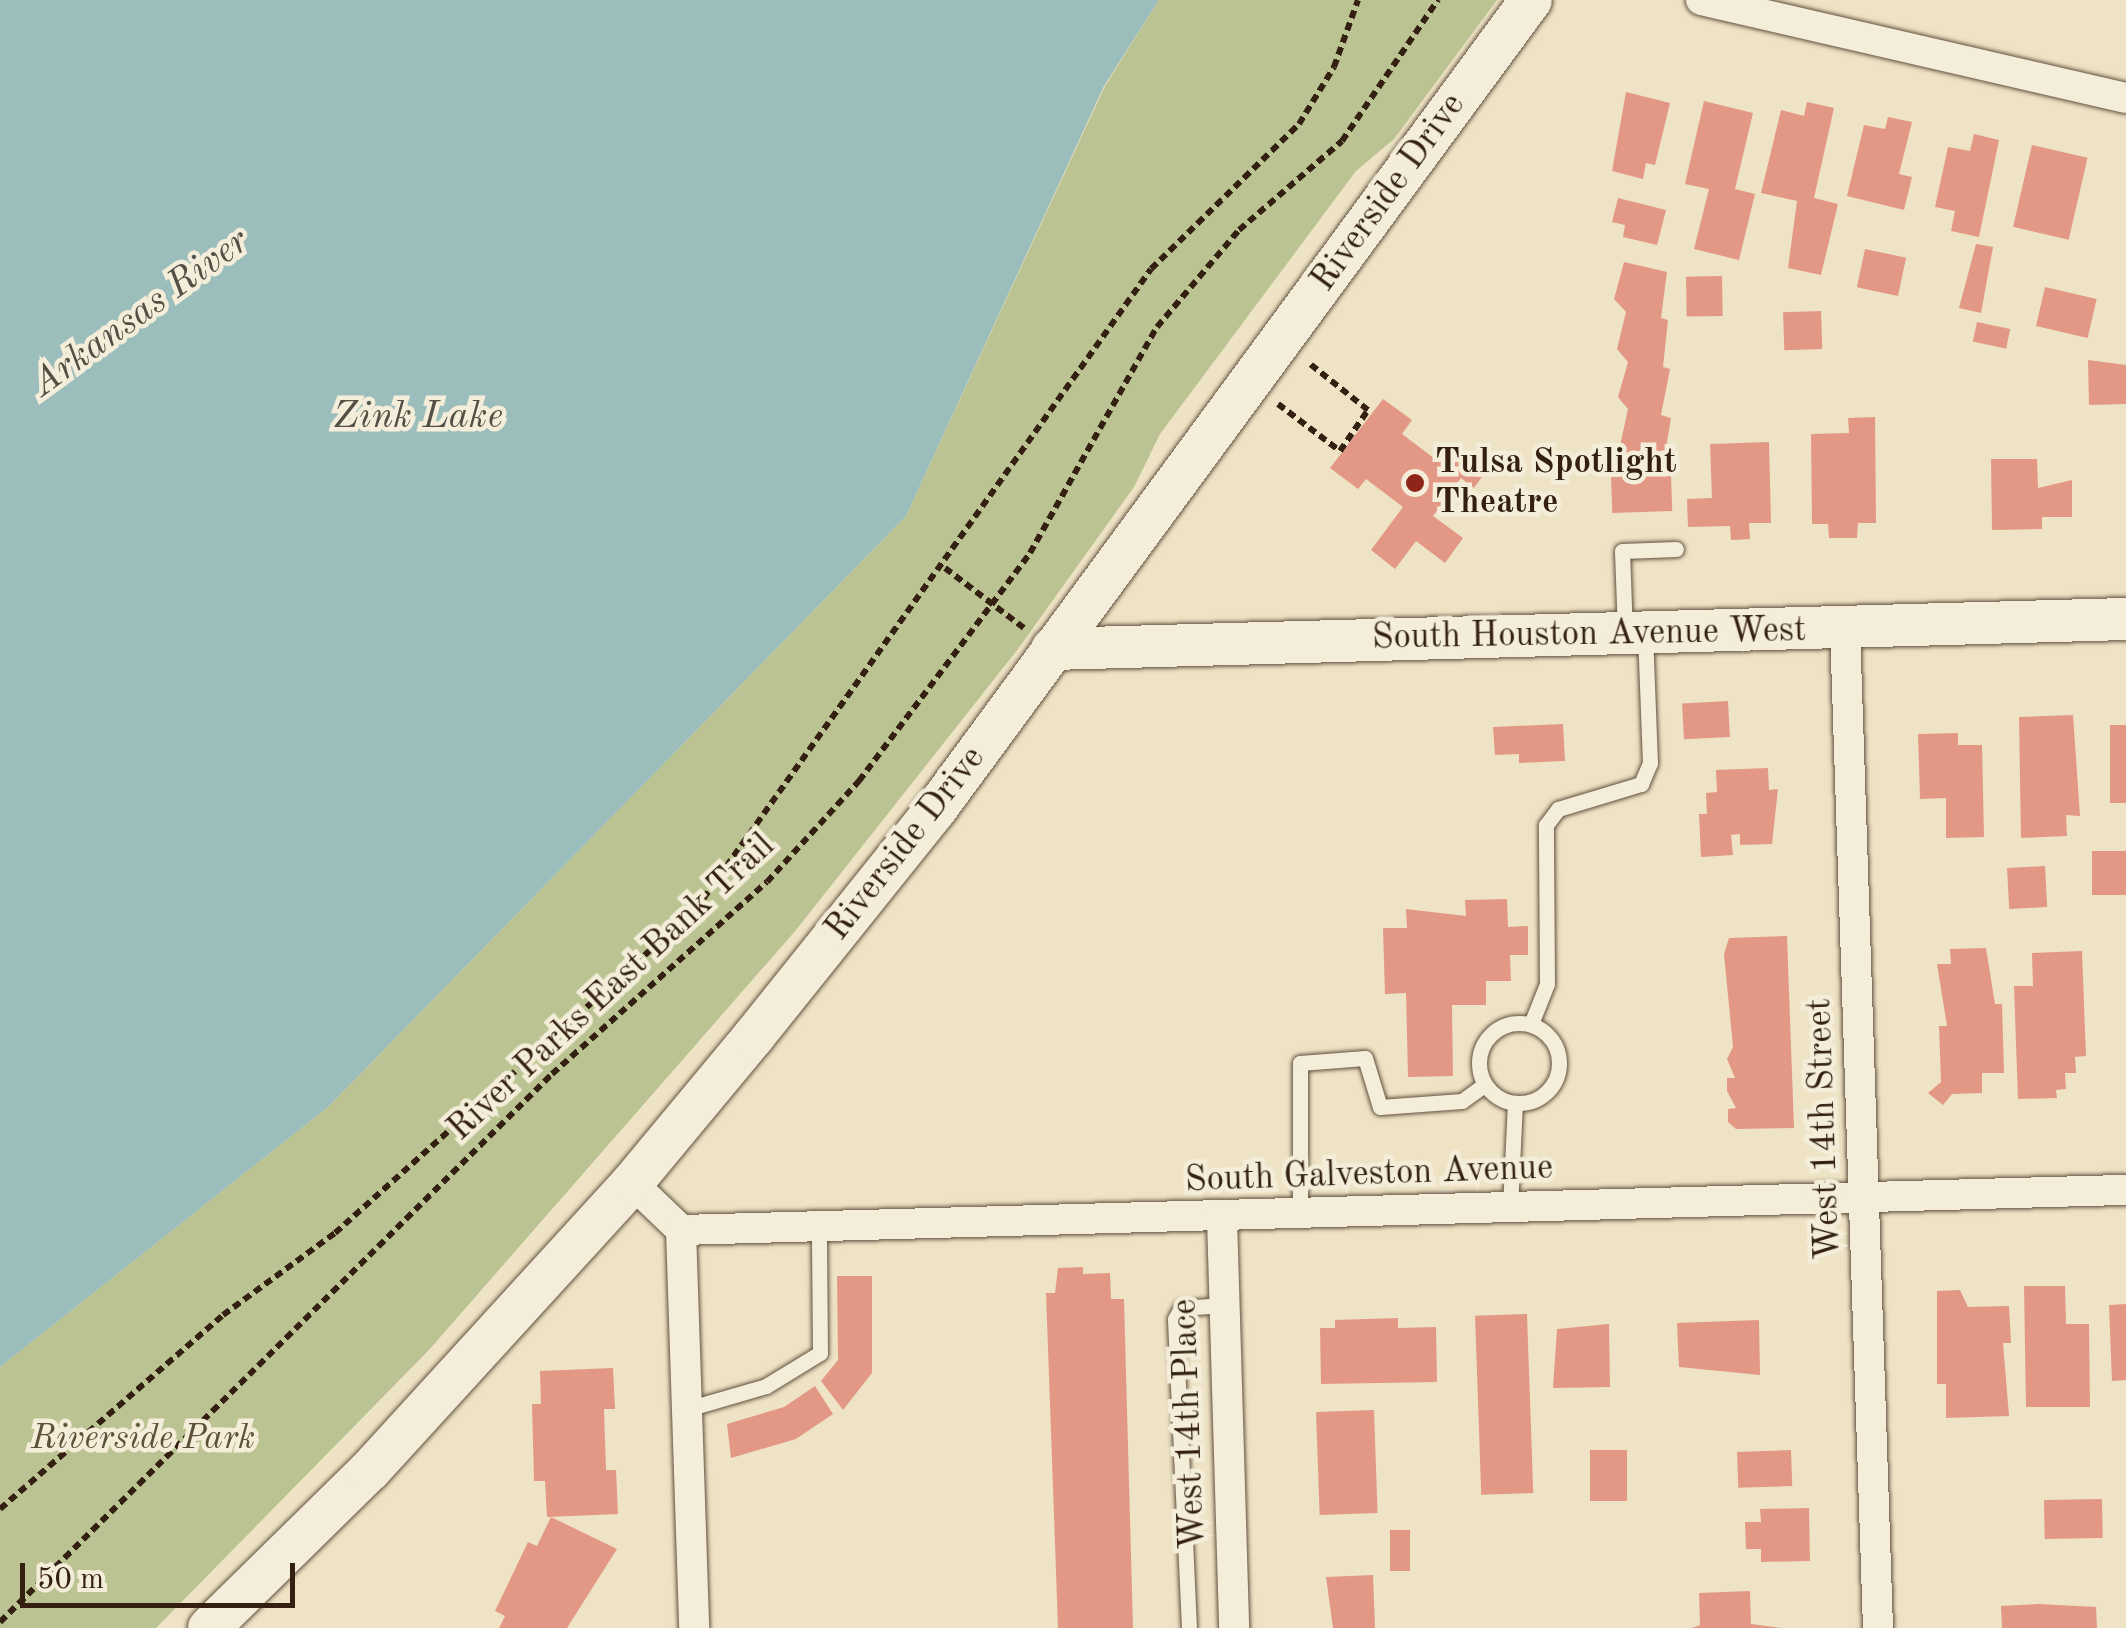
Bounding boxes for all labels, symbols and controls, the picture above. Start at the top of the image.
street label: Riverside Drive [1303,86,1475,300]
water label: Arkansas River [23,220,259,408]
water label: Zink Lake [333,395,503,441]
place label: Tulsa Spotlight Theatre [1435,442,1677,524]
marker: Tulsa Spotlight Theatre [1404,472,1426,494]
street label: South Houston Avenue West [1371,610,1807,660]
street label: Riverside Drive [817,739,995,949]
street label: River Parks East Bank Trail [440,826,784,1150]
street label: West 14th Street [1799,997,1851,1261]
street label: South Galveston Avenue [1184,1148,1554,1202]
street label: West 14th Place [1165,1298,1215,1550]
park label: Riverside Park [31,1418,255,1460]
scale bar [25,1543,300,1605]
text: 50 m [37,1565,104,1595]

